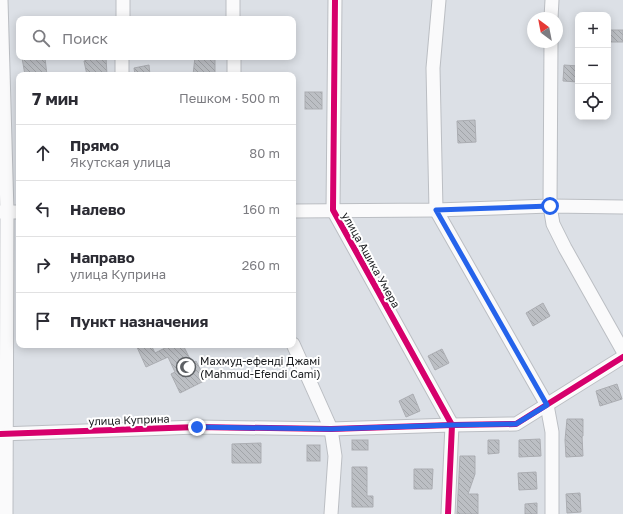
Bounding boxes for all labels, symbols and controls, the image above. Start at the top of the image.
north arrow [527,12,563,48]
map controls [575,12,611,120]
button: + [575,12,611,48]
search box [16,16,296,60]
icon: search [30,27,52,49]
text: Поиск [62,29,108,47]
button: − [575,48,611,84]
button: locate [575,84,611,120]
text: 7 мин [32,88,79,109]
text: Пешком · 500 m [179,90,280,106]
text: Прямо [70,136,119,154]
icon: ahead [32,142,54,164]
text: 80 m [249,145,280,161]
text: Якутская улица [70,154,171,170]
route start [541,197,559,215]
icon: left [32,198,54,220]
text: Налево [70,200,126,218]
text: 160 m [243,201,280,217]
street label: улица Ашика Умера [340,210,403,310]
text: Направо [70,248,135,266]
icon: right [32,254,54,276]
text: 260 m [242,257,280,273]
text: улица Куприна [70,266,166,282]
icon: arrive [32,310,54,332]
text: Пункт назначения [70,312,208,330]
place label: Махмуд-ефенді Джамі (Mahmud-Efendi Cami) [200,354,321,380]
mosque icon: Махмуд-ефенді Джамі (Mahmud-Efendi Cami) [175,356,197,378]
street label: улица Куприна [88,412,170,427]
route end [188,418,206,436]

